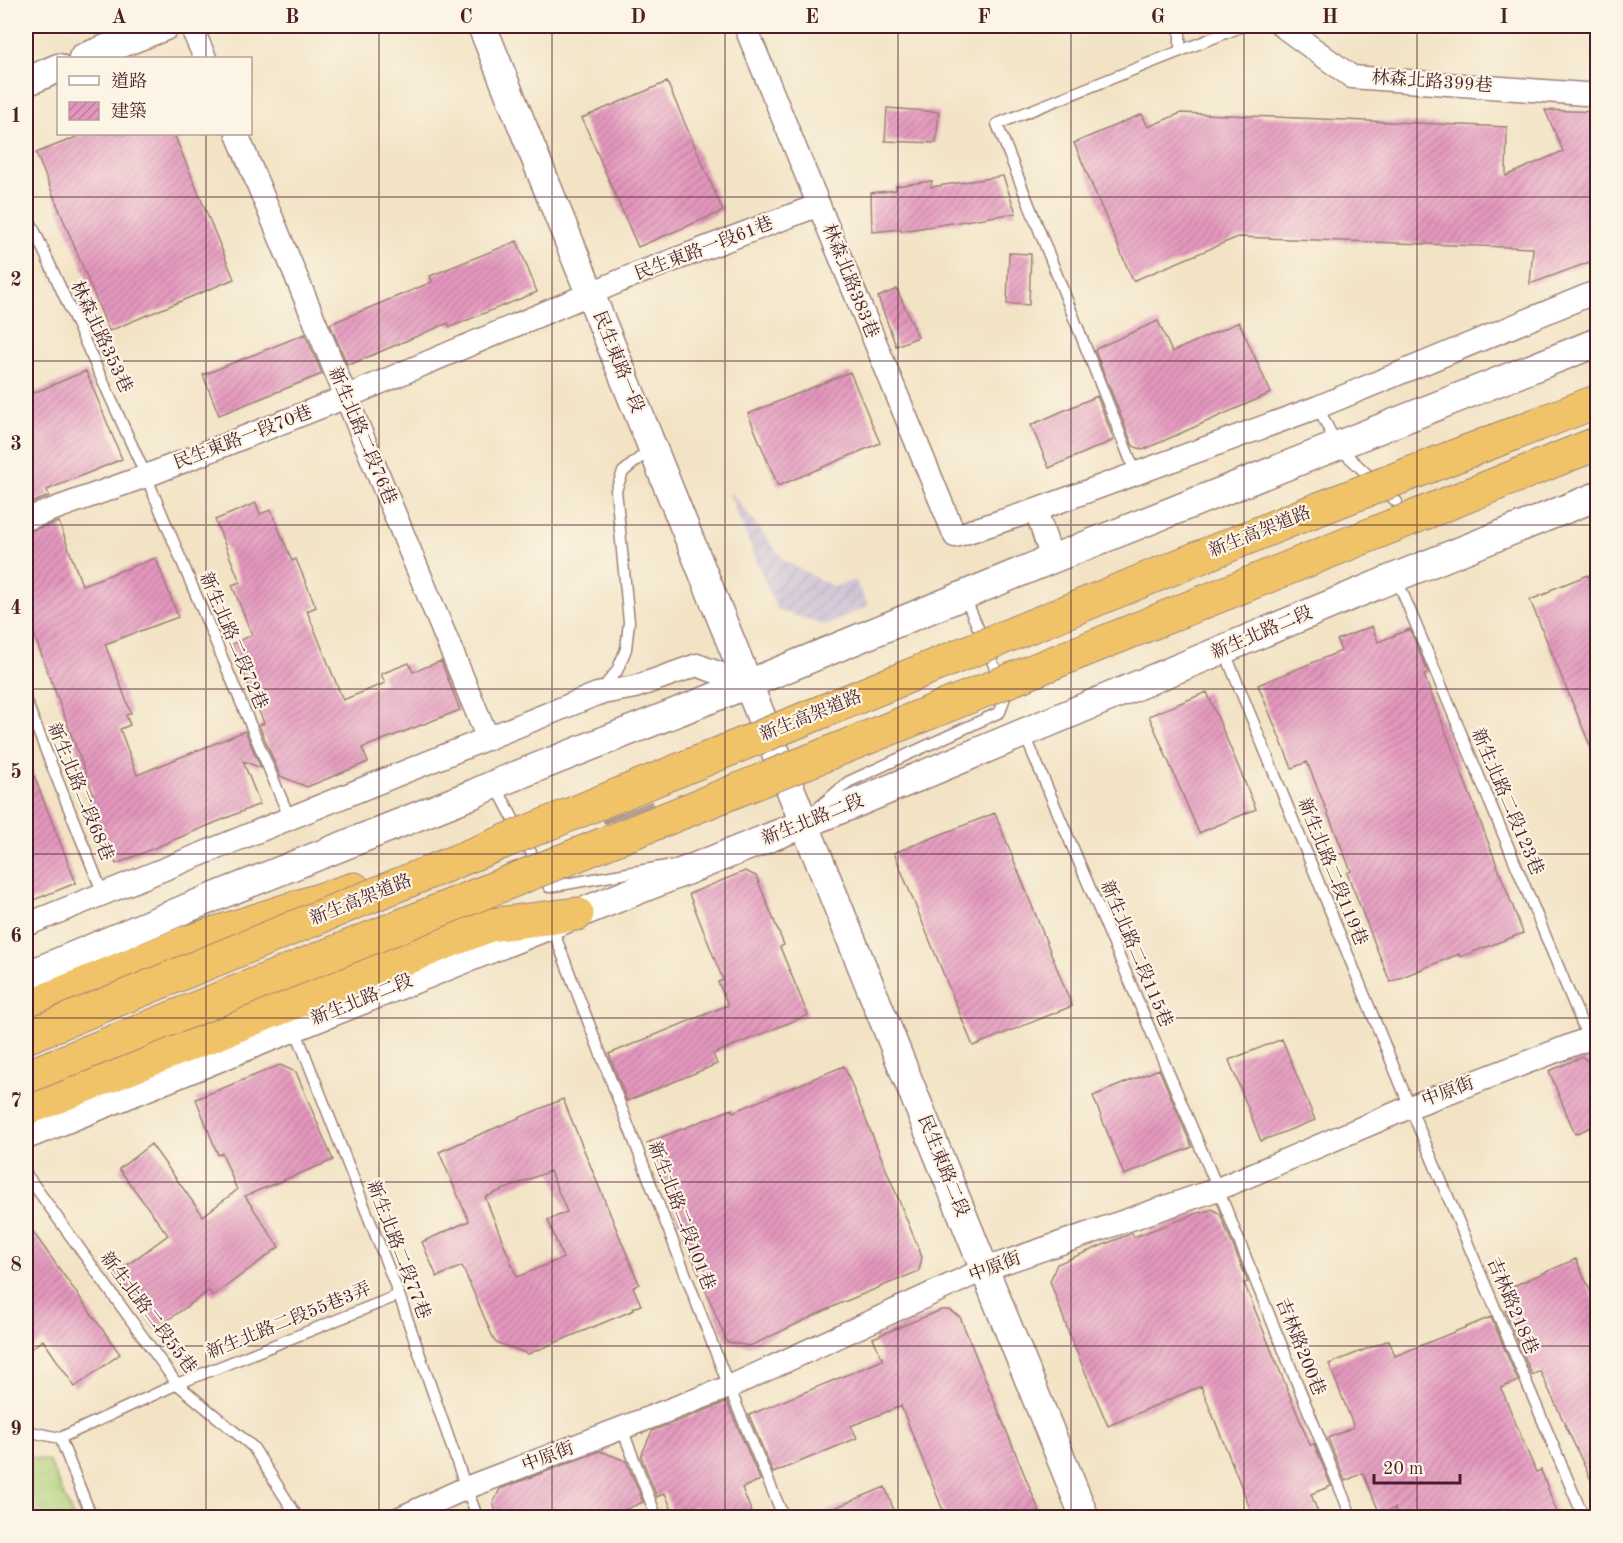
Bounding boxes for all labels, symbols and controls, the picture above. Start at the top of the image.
text: A [111,8,127,28]
text: B [285,8,299,28]
text: C [459,8,473,28]
text: D [630,8,646,28]
text: E [805,8,819,28]
text: F [977,8,991,28]
text: G [1151,8,1165,28]
text: H [1322,8,1338,28]
text: I [1500,8,1508,28]
legend [57,57,252,135]
street label: 林森北路399巷 [1371,67,1493,95]
text: 道路 [111,71,147,91]
text: 建築 [111,101,147,121]
text: 1 [10,107,22,127]
street label: 民生東路一段61巷 [631,212,776,284]
street label: 林森北路383巷 [819,221,883,341]
text: 2 [10,271,22,291]
street label: 林森北路353巷 [67,277,137,396]
street label: 民生東路一段 [589,308,648,415]
street label: 新生北路二段76巷 [325,364,401,507]
street label: 民生東路一段70巷 [170,401,315,473]
text: 3 [10,435,22,455]
street label: 新生高架道路 [1206,502,1313,561]
street label: 新生北路二段72巷 [196,569,272,712]
text: 4 [10,599,22,619]
street label: 新生北路二段 [1208,602,1315,662]
street label: 新生高架道路 [757,686,864,745]
street label: 新生北路二段68巷 [44,720,118,863]
street label: 新生北路二段123巷 [1468,725,1548,878]
text: 5 [10,762,22,783]
street label: 新生北路二段 [759,790,866,849]
street label: 新生北路二段119巷 [1294,795,1372,948]
street label: 新生高架道路 [307,870,414,929]
street label: 新生北路二段115巷 [1097,877,1177,1030]
text: 6 [10,927,22,947]
street label: 新生北路二段 [308,970,415,1029]
street label: 中原街 [1419,1072,1476,1110]
text: 7 [10,1092,22,1112]
street label: 民生東路二段 [914,1112,973,1219]
street label: 新生北路二段101巷 [644,1139,719,1293]
street label: 新生北路二段77巷 [363,1177,435,1322]
street label: 中原街 [966,1247,1023,1285]
street label: 新生北路二段55巷 [97,1248,201,1377]
street label: 吉林路218巷 [1484,1254,1542,1357]
text: 8 [10,1256,22,1276]
street label: 新生北路二段55巷3弄 [204,1278,374,1362]
street label: 吉林路200巷 [1272,1295,1330,1398]
text: 9 [10,1420,22,1440]
street label: 中原街 [519,1437,576,1475]
scale bar [1374,1447,1460,1485]
text: 20 m [1383,1460,1423,1478]

